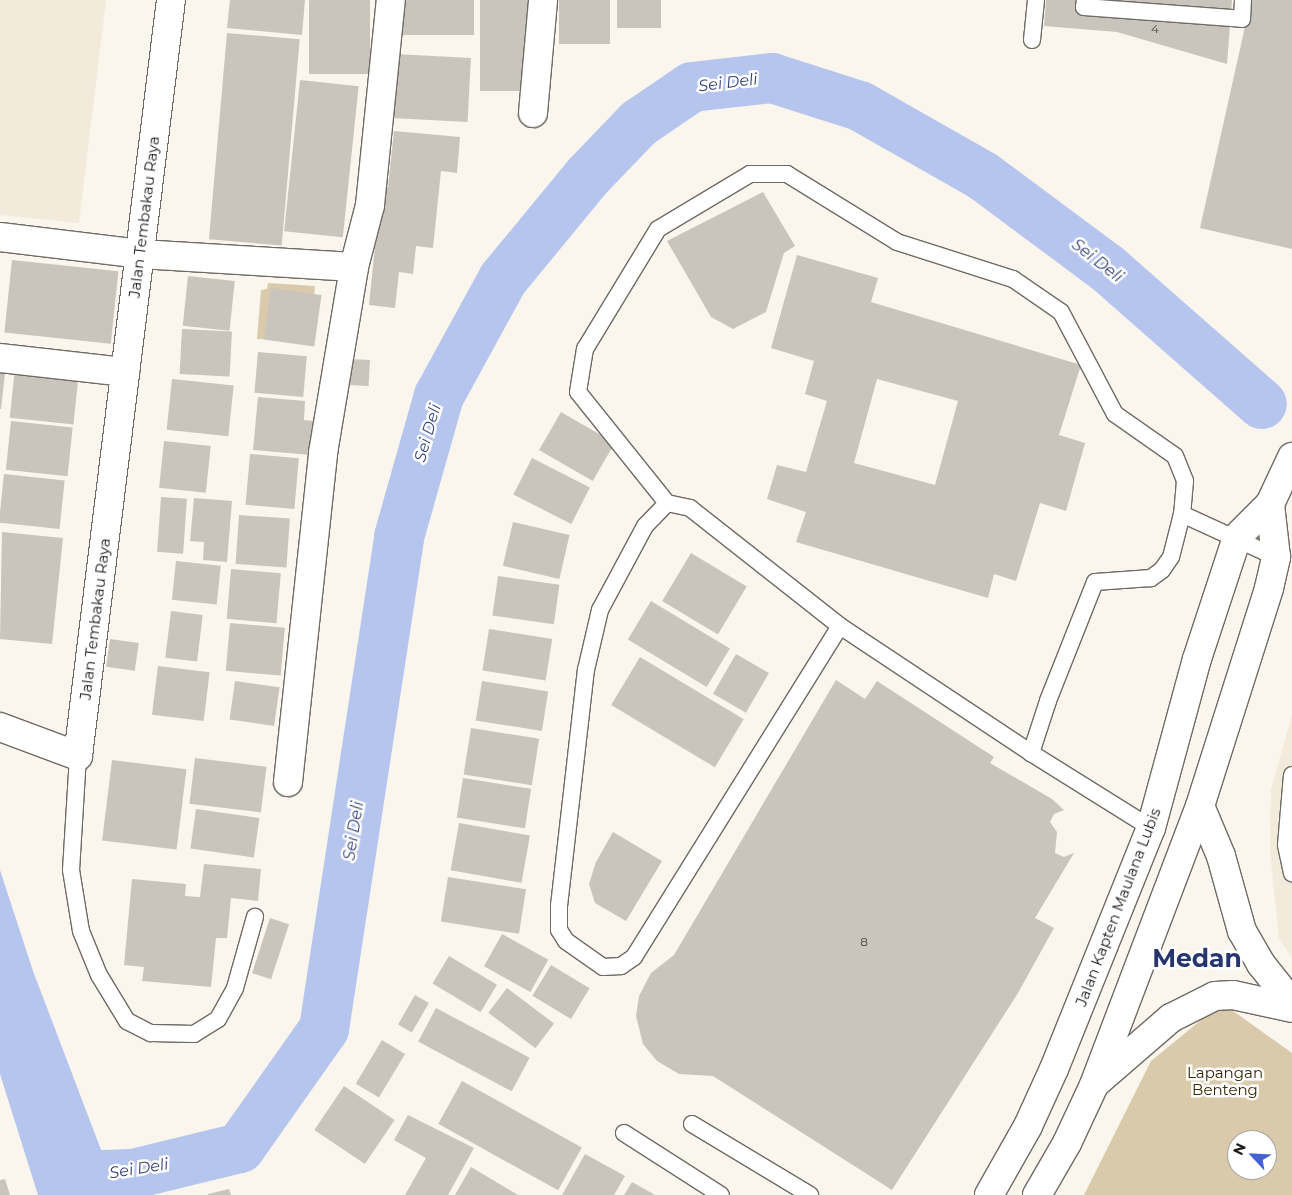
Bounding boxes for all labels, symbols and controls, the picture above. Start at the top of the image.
house number: 4 [1151,22,1159,36]
water label: Sei Deli [697,70,759,96]
street label: Jalan Tembakau Raya [125,135,163,299]
water label: Sei Deli [1068,235,1126,287]
water label: Sei Deli [411,402,445,464]
street label: Jalan Tembakau Raya [76,537,114,701]
water label: Sei Deli [340,800,368,862]
street label: Jalan Kapten Maulana Lubis [1072,805,1164,1009]
house number: 8 [860,935,868,949]
district label: Medan [1152,943,1242,973]
park label: Lapangan Benteng [1187,1063,1263,1098]
north arrow [1227,1130,1277,1180]
text: N [1229,1140,1250,1158]
water label: Sei Deli [108,1155,170,1183]

